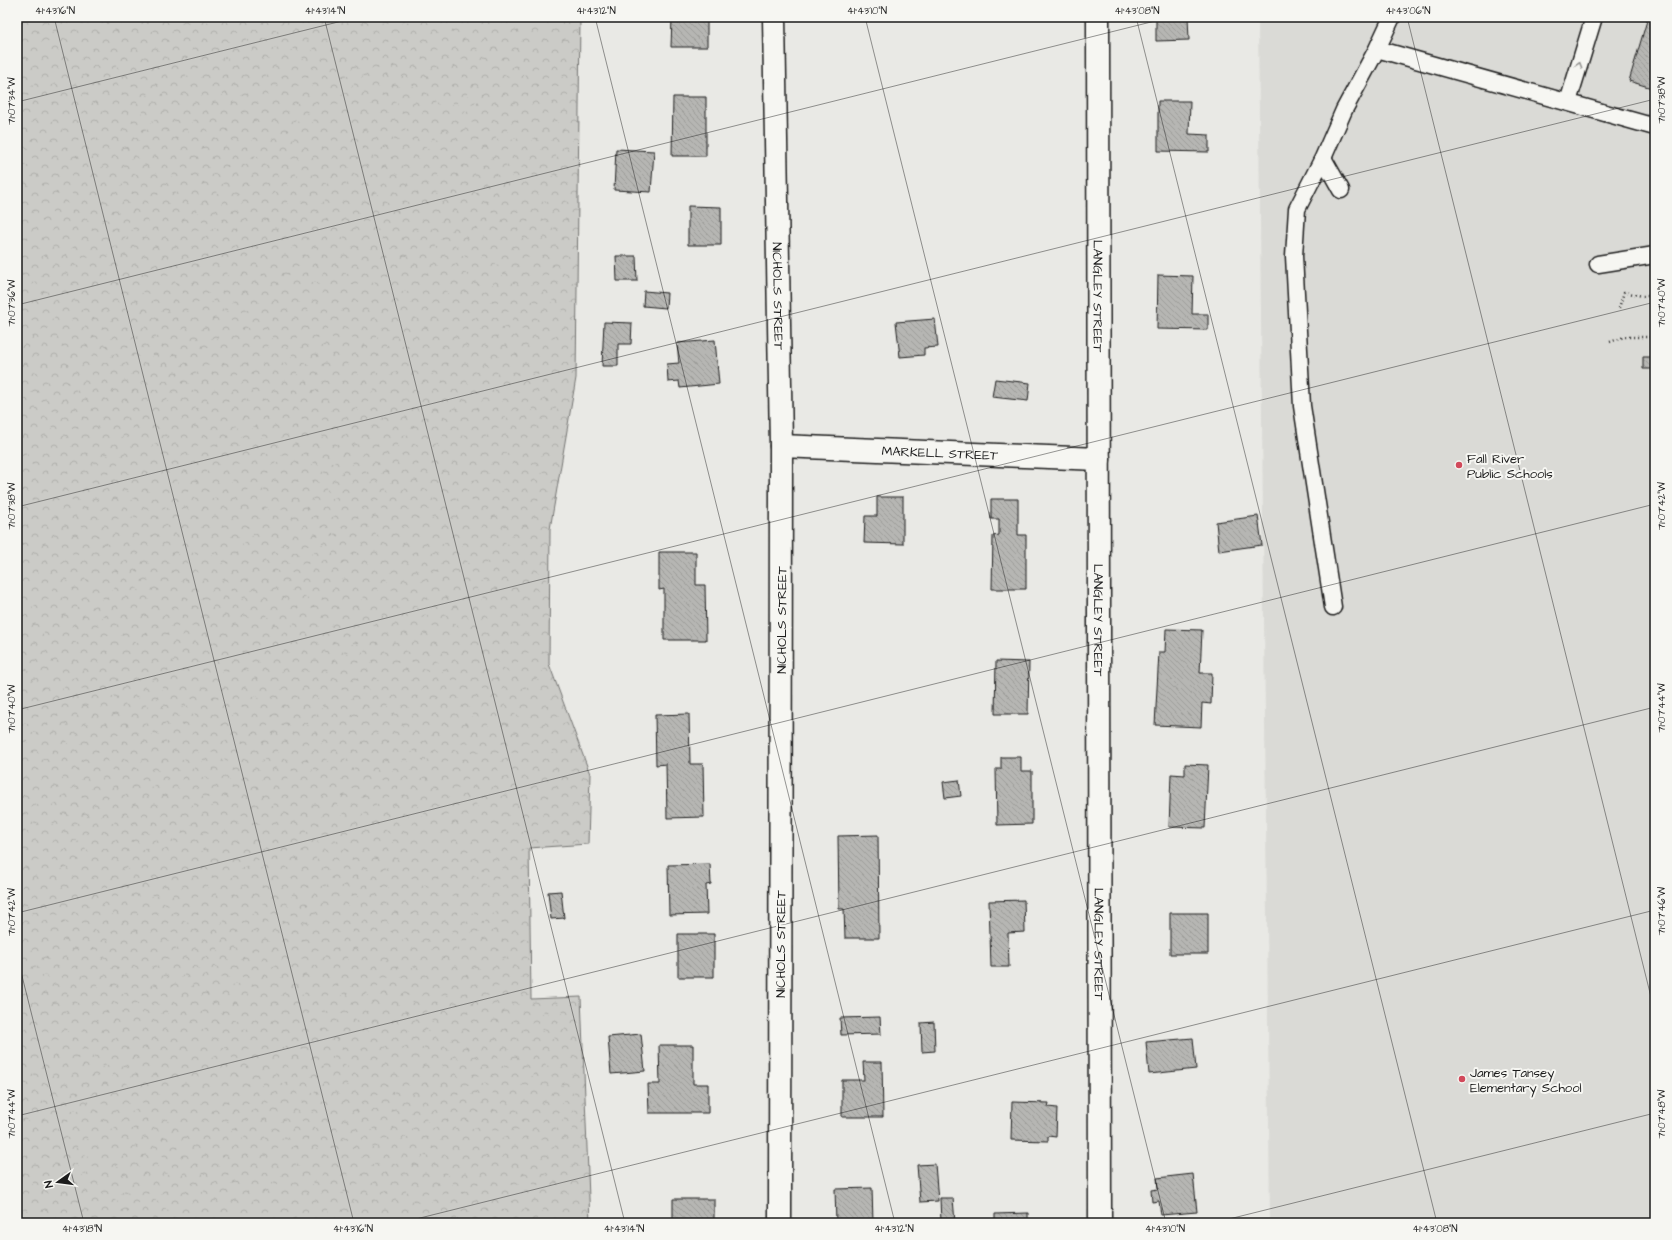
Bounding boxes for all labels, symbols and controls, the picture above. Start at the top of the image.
text: 41°43'16"N [35,4,75,18]
text: 41°43'14"N [305,4,345,18]
text: 41°43'12"N [576,4,616,18]
text: 41°43'10"N [847,4,887,18]
text: 41°43'08"N [1114,4,1160,18]
text: 41°43'06"N [1385,4,1431,18]
one-way arrow [1574,62,1583,69]
text: 71°07'38"W [1655,76,1669,124]
text: 71°07'34"W [5,77,19,125]
street label: LANGLEY STREET [1088,240,1107,353]
street label: NICHOLS STREET [768,242,787,351]
text: 71°07'40"W [1655,278,1669,327]
text: 71°07'36"W [5,279,19,326]
street label: MARKELL STREET [881,442,999,465]
place label: Fall River Public Schools [1467,450,1553,483]
marker: Fall River Public Schools [1454,460,1464,470]
text: 71°07'42"W [1655,481,1669,530]
text: 71°07'38"W [5,482,19,530]
street label: LANGLEY STREET [1089,564,1107,677]
street label: NICHOLS STREET [773,565,791,674]
text: 71°07'44"W [1655,683,1669,733]
text: 71°07'40"W [5,684,19,733]
text: 71°07'46"W [1655,886,1669,935]
text: 71°07'42"W [5,887,19,936]
street label: LANGLEY STREET [1089,888,1108,1001]
street label: NICHOLS STREET [772,889,790,998]
place label: James Tansey Elementary School [1470,1064,1582,1098]
marker: James Tansey Elementary School [1457,1074,1467,1084]
text: 71°07'44"W [5,1089,19,1139]
text: 71°07'48"W [1655,1089,1669,1138]
north arrow [38,1162,78,1202]
text: N [41,1179,57,1189]
text: 41°43'18"N [62,1222,102,1236]
text: 41°43'16"N [333,1222,373,1236]
text: 41°43'14"N [604,1222,644,1236]
text: 41°43'12"N [874,1222,914,1236]
text: 41°43'10"N [1145,1222,1185,1236]
text: 41°43'08"N [1412,1222,1458,1236]

